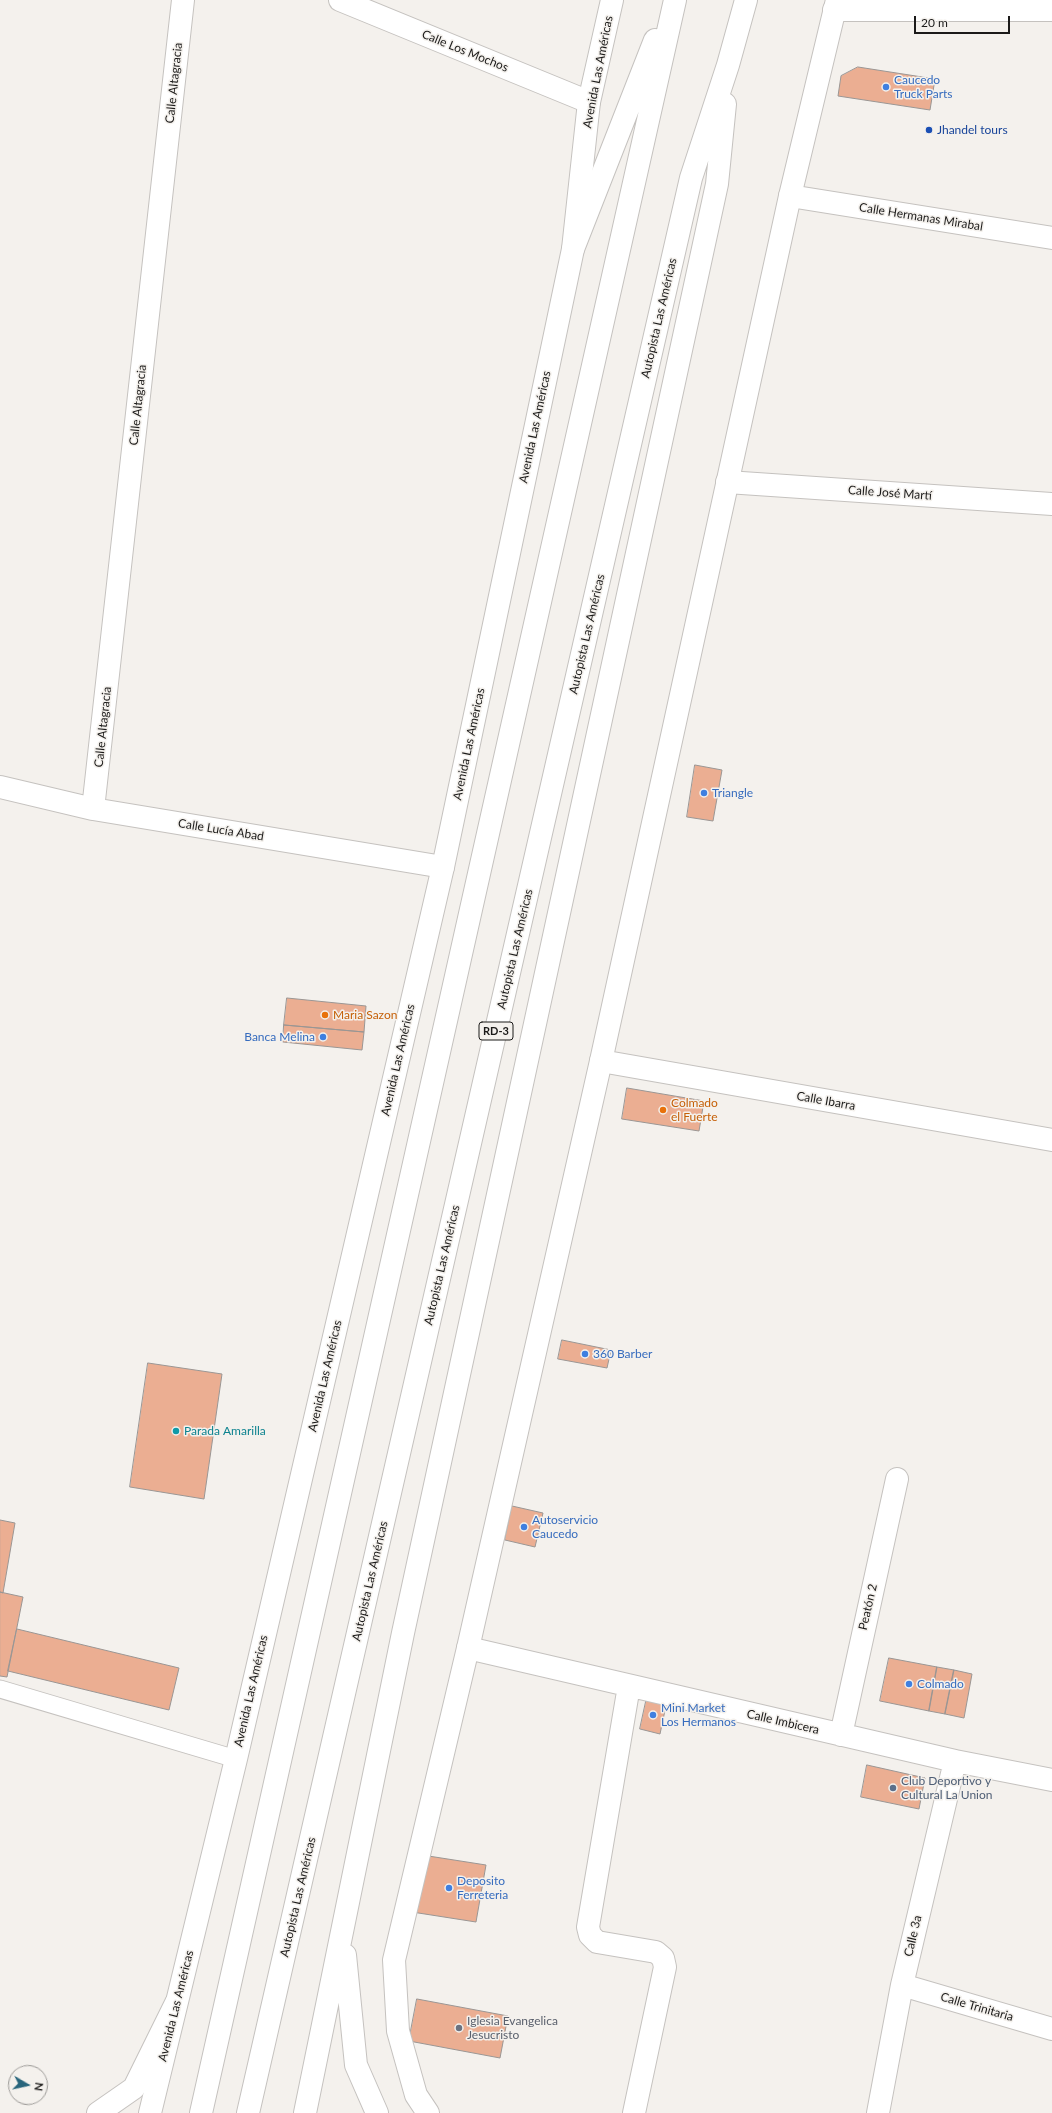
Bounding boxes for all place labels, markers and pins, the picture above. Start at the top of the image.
place label: Caucedo Truck Parts [894,73,953,101]
marker: Caucedo Truck Parts [881,82,891,92]
place label: Jhandel tours [937,123,1008,137]
marker: Jhandel tours [924,125,934,135]
place label: Triangle [712,786,753,800]
marker: Triangle [699,788,709,798]
place label: Maria Sazon [333,1008,397,1022]
marker: Maria Sazon [320,1010,330,1020]
place label: Banca Melina [244,1030,315,1044]
marker: Banca Melina [318,1032,328,1042]
place label: Colmado el Fuerte [671,1096,718,1124]
marker: Colmado el Fuerte [658,1105,668,1115]
place label: 360 Barber [593,1347,652,1361]
marker: 360 Barber [580,1349,590,1359]
place label: Parada Amarilla [184,1424,266,1438]
marker: Parada Amarilla [171,1426,181,1436]
place label: Autoservicio Caucedo [532,1513,598,1541]
marker: Autoservicio Caucedo [519,1522,529,1532]
place label: Colmado [917,1677,964,1691]
marker: Colmado [904,1679,914,1689]
place label: Mini Market Los Hermanos [661,1701,736,1729]
marker: Mini Market Los Hermanos [648,1710,658,1720]
place label: Club Deportivo y Cultural La Union [901,1774,992,1802]
marker: Club Deportivo y Cultural La Union [888,1783,898,1793]
place label: Deposito Ferreteria [457,1874,508,1902]
marker: Deposito Ferreteria [444,1883,454,1893]
place label: Iglesia Evangelica Jesucristo [467,2014,558,2042]
marker: Iglesia Evangelica Jesucristo [454,2023,464,2033]

